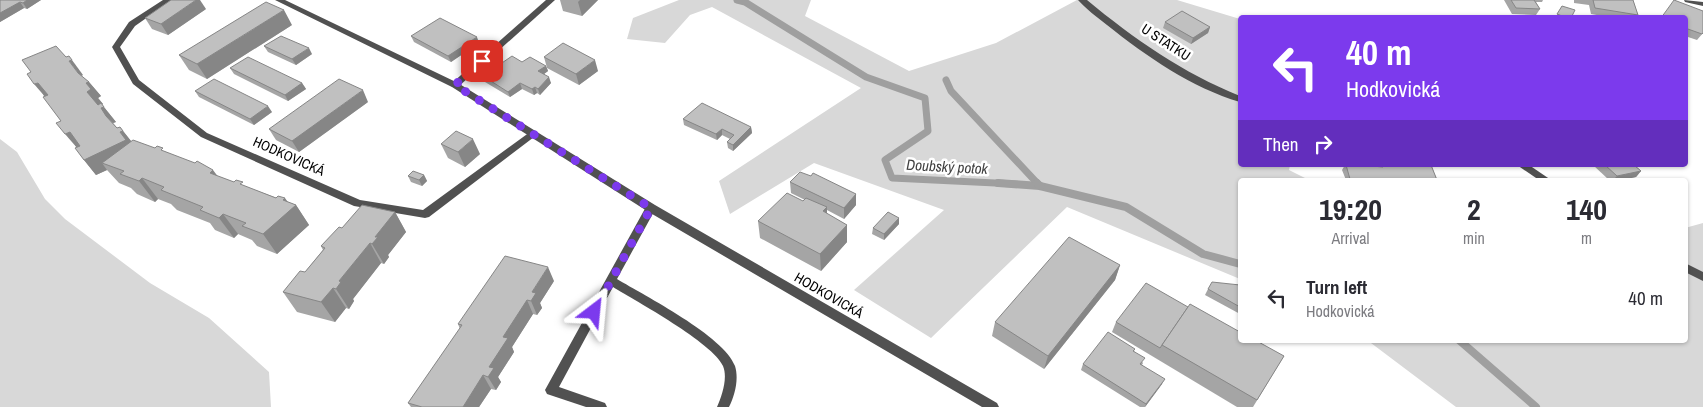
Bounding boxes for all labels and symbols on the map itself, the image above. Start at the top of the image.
street label: U STATKU [1138,19,1194,65]
pin [461,40,503,82]
street label: HODKOVICKÁ [250,132,328,180]
water label: Doubský potok [906,154,989,179]
street label: HODKOVICKÁ [791,268,867,322]
position arrow [567,285,619,337]

